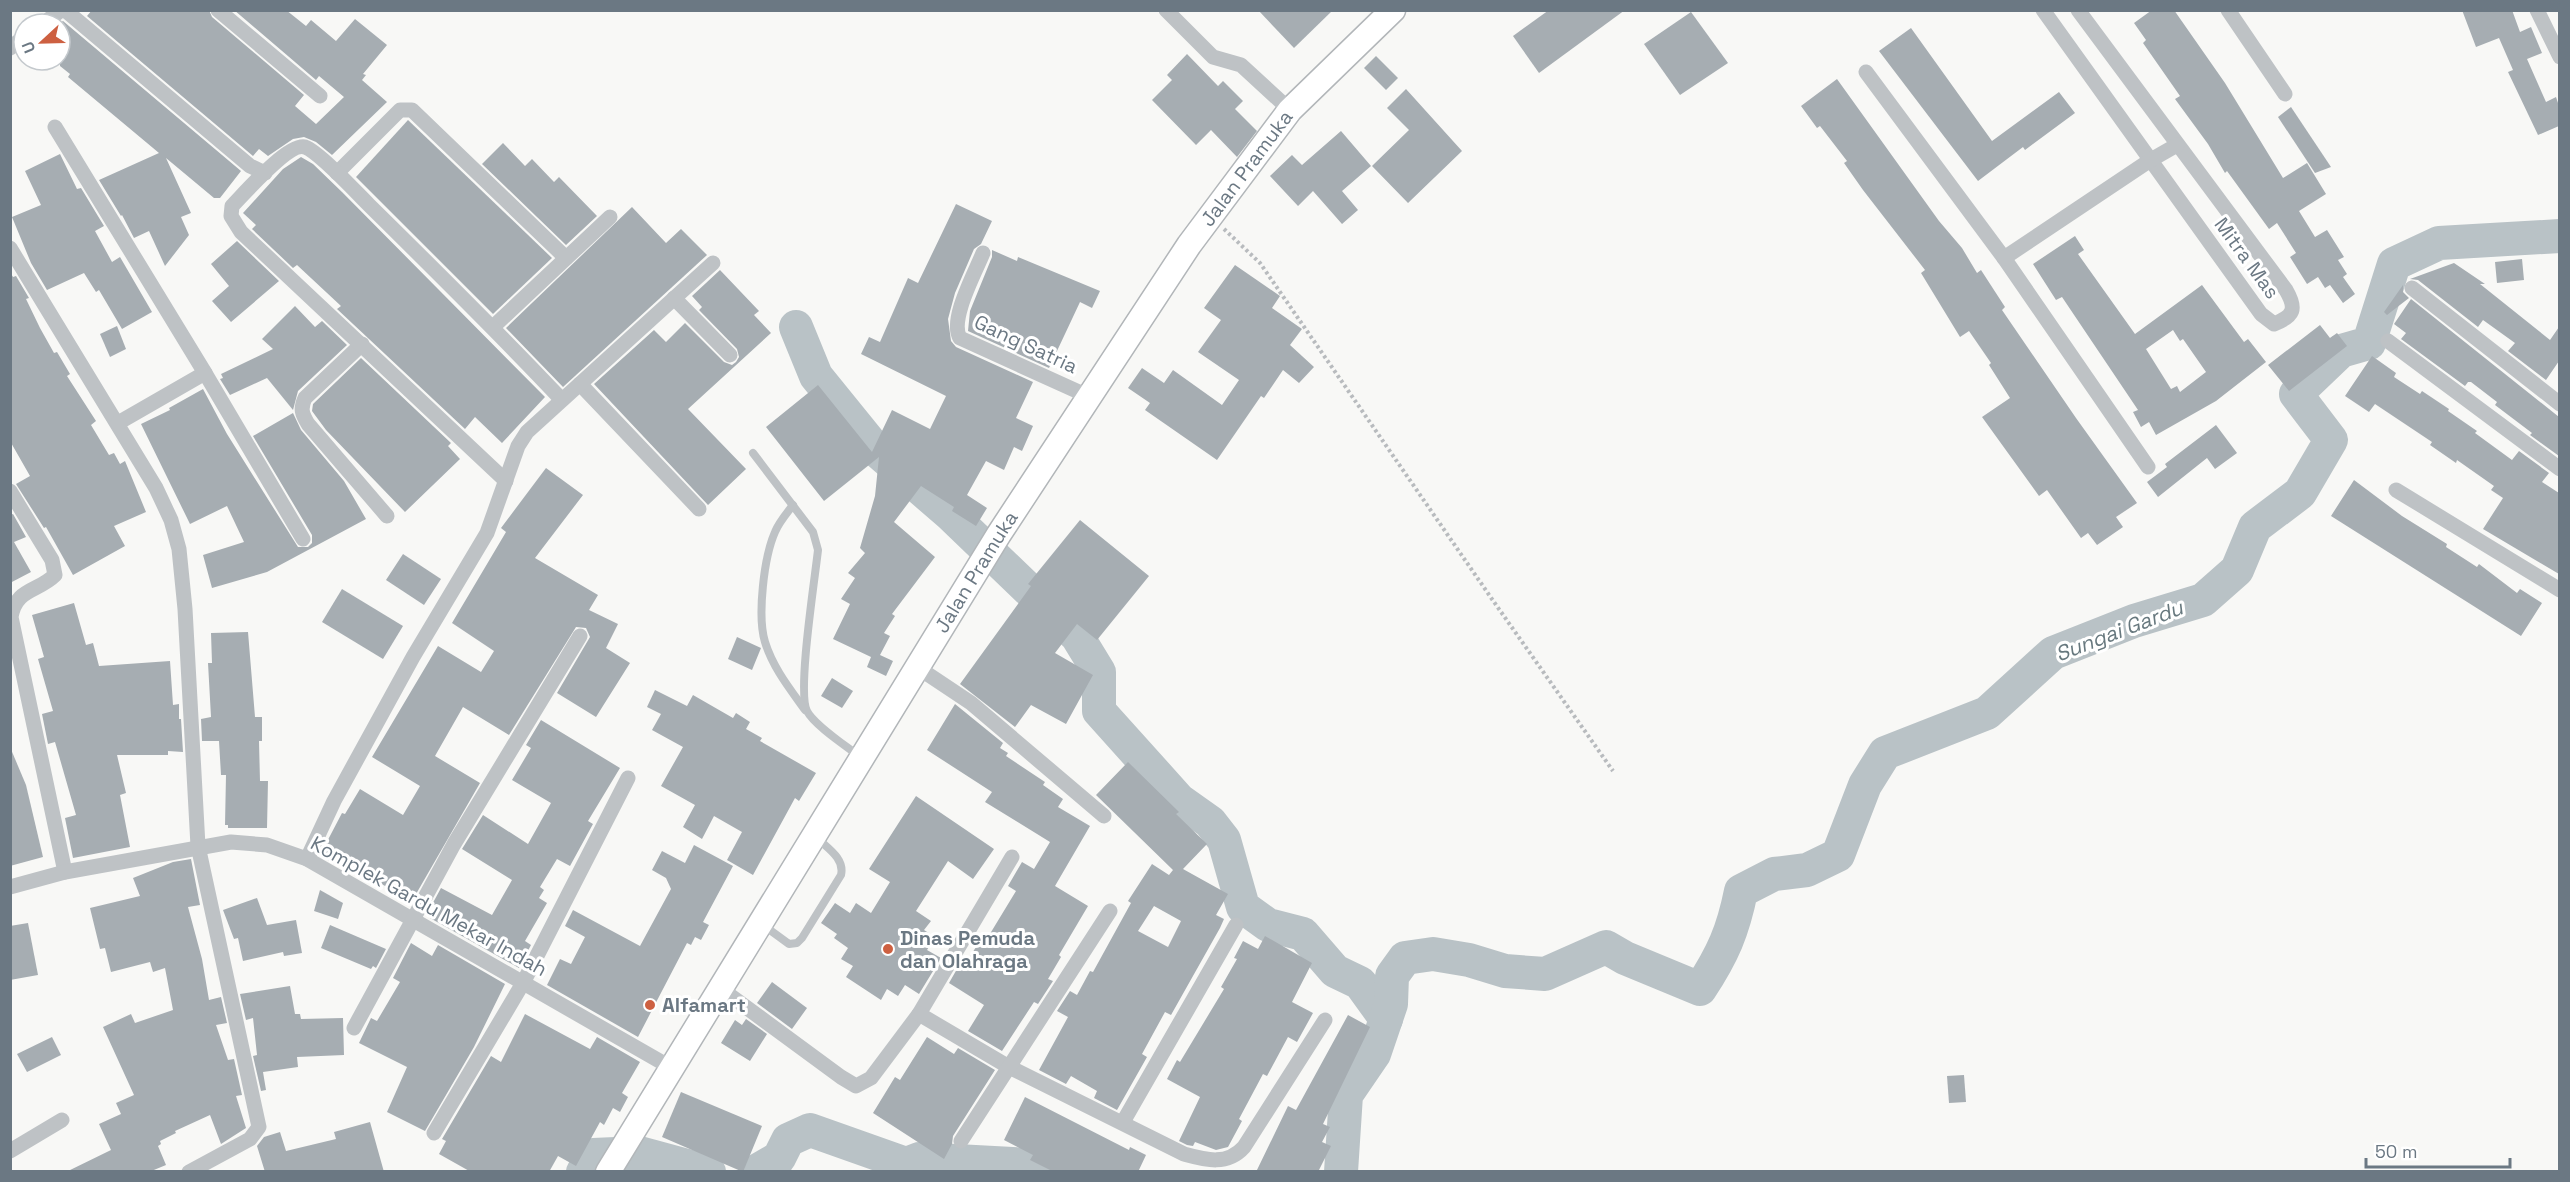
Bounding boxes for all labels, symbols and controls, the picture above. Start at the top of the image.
north arrow [12,12,72,72]
text: U [17,39,40,56]
street label: Jalan Pramuka [1194,105,1298,232]
street label: Mitra Mas [2209,212,2285,304]
street label: Gang Satria [970,309,1082,379]
street label: Jalan Pramuka [929,506,1024,638]
water label: Sungai Gardu [2051,593,2188,667]
street label: Komplek Gardu Mekar Indah [306,830,552,982]
place label: Dinas Pemuda dan Olahraga [900,925,1035,974]
marker: Dinas Pemuda dan Olahraga [881,942,895,956]
place label: Alfamart [662,992,746,1018]
marker: Alfamart [643,998,657,1012]
scale bar [2366,1131,2510,1169]
text: 50 m [2375,1140,2417,1163]

